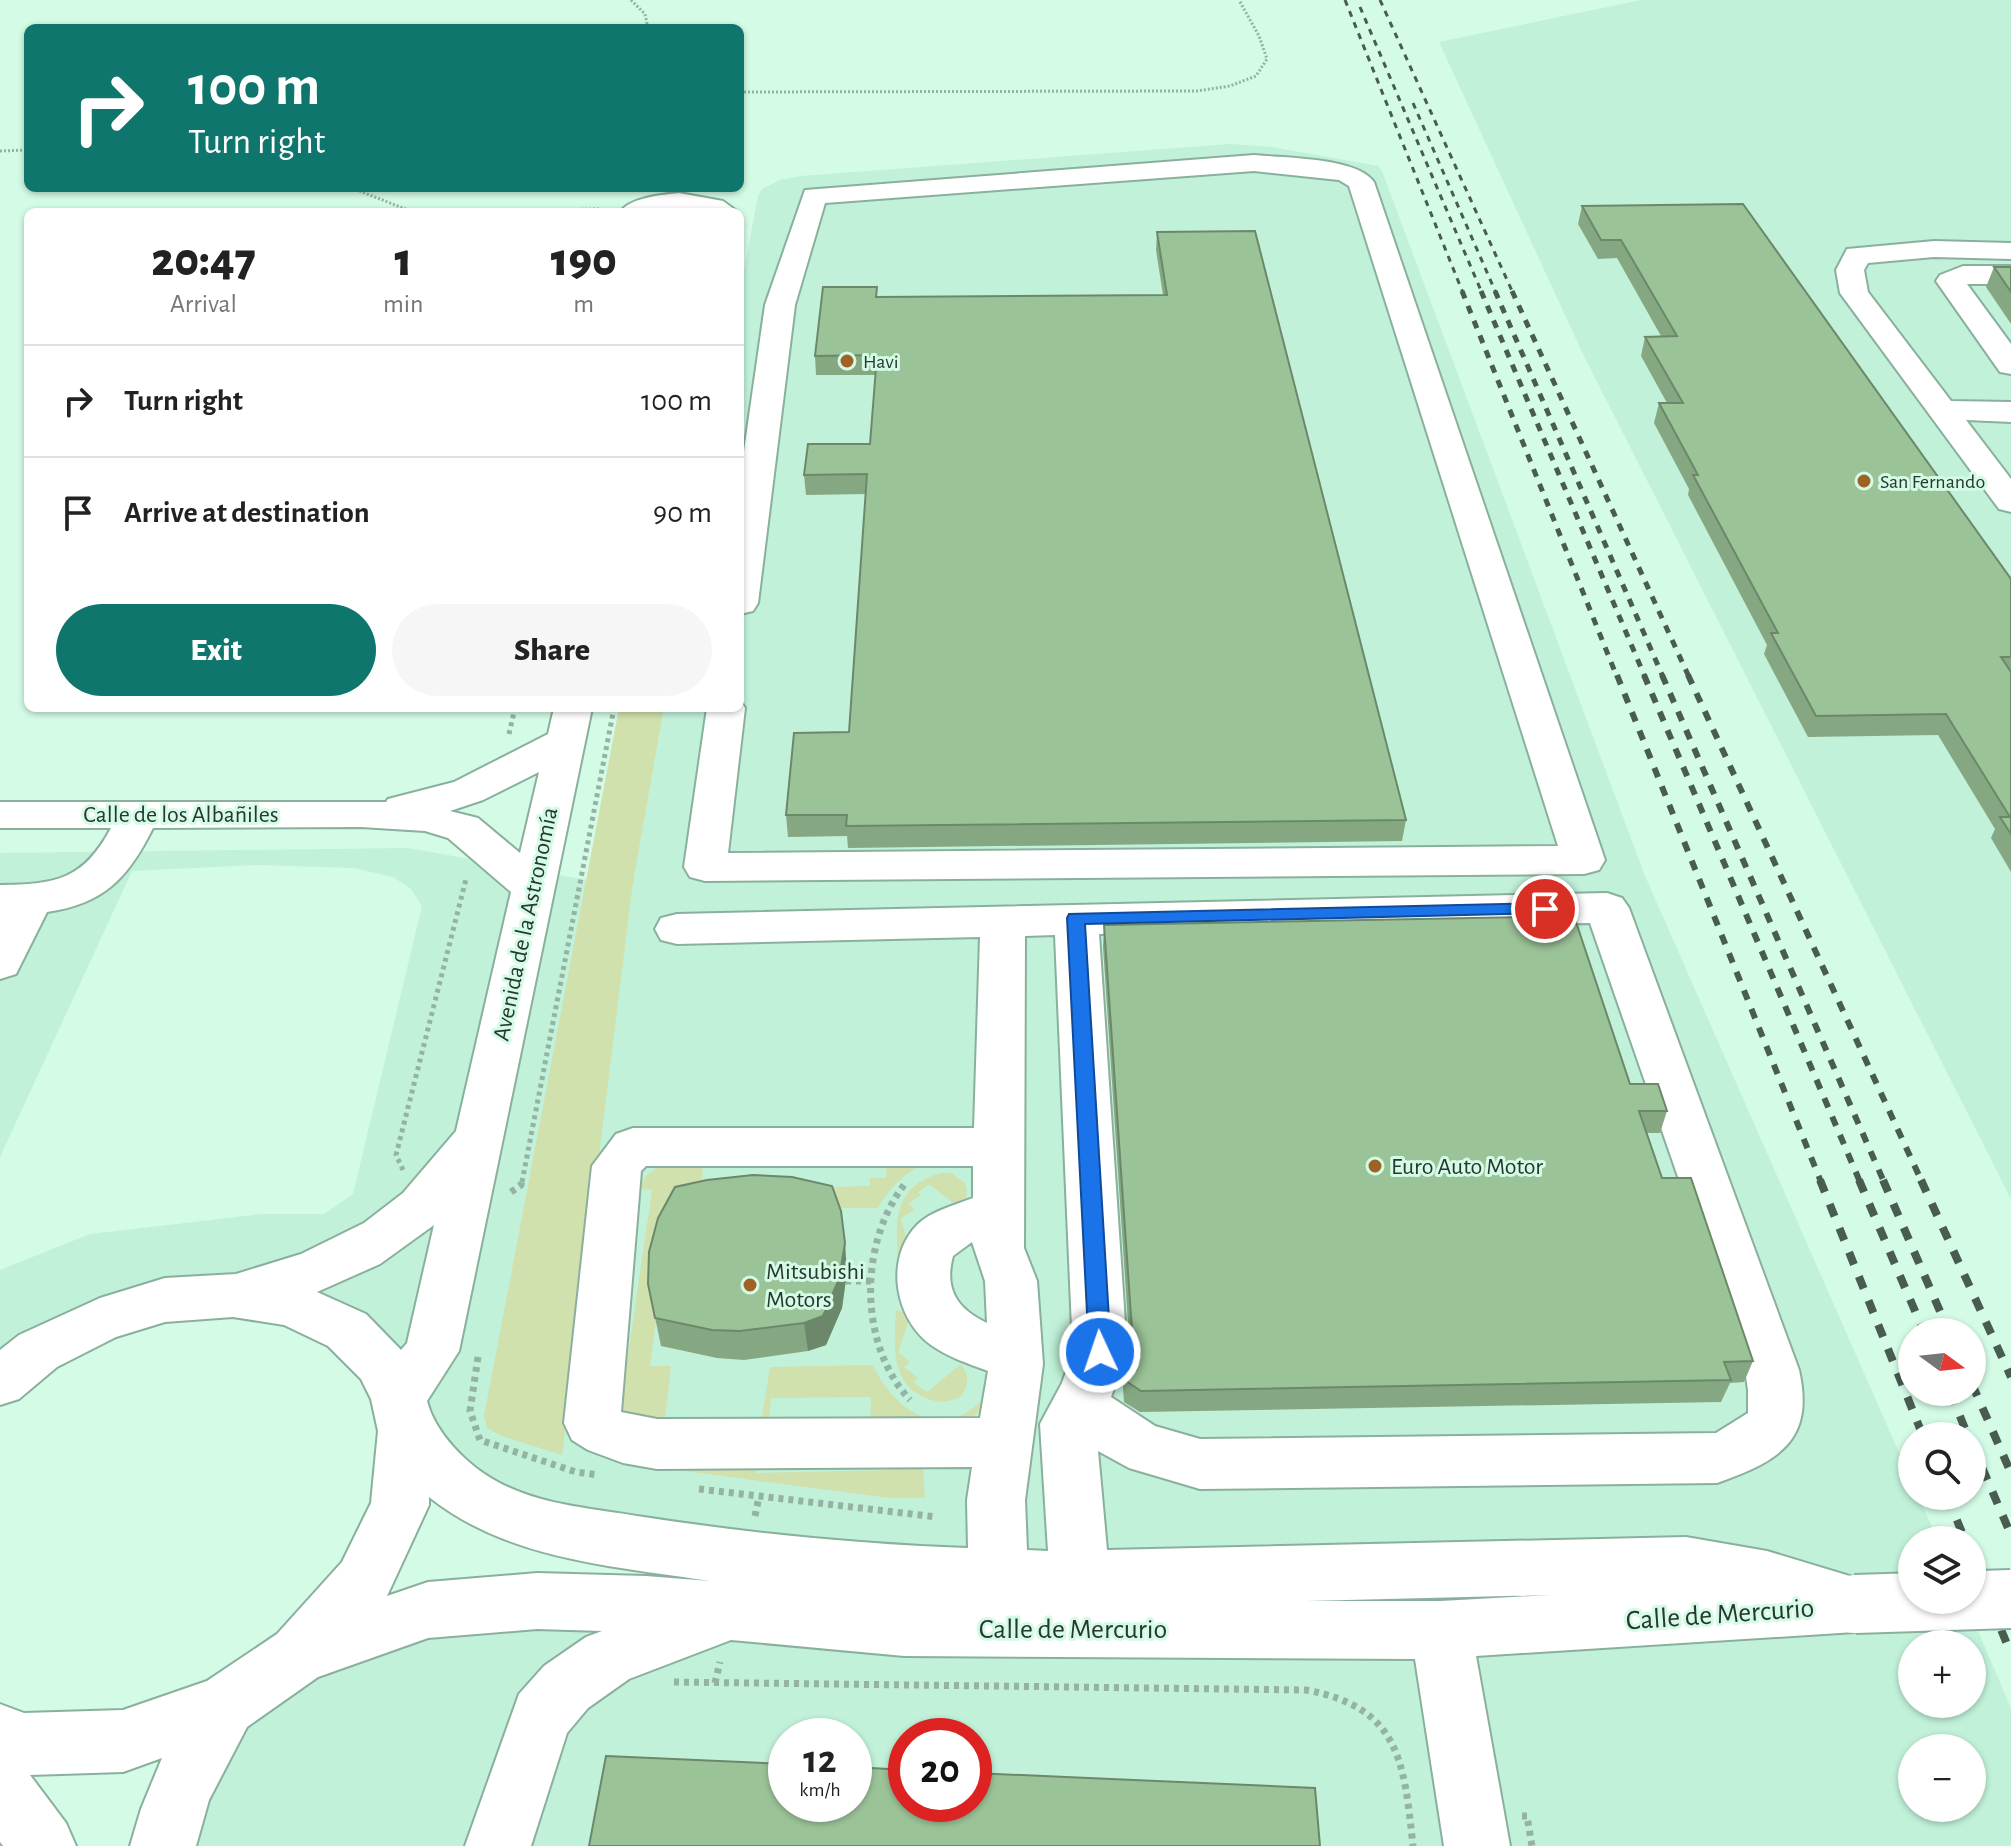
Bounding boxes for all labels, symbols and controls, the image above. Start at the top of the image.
icon: right [56,56,160,160]
text: 100 m [188,59,320,115]
text: Turn right [188,124,325,160]
text: 20:47 [151,237,256,285]
text: 1 [394,237,412,285]
text: 190 [551,237,617,285]
text: Arrival [170,291,237,317]
text: min [383,291,424,317]
text: m [573,291,594,317]
marker: Havi [838,352,856,370]
place label: Havi [863,352,899,372]
icon: right [56,379,100,423]
text: Turn right [124,386,243,416]
text: 100 m [641,386,712,416]
marker: San Fernando [1855,472,1873,490]
place label: San Fernando [1880,472,1985,492]
icon: arrive [56,491,100,535]
text: Arrive at destination [124,498,370,528]
text: 90 m [653,498,712,528]
button: Exit [56,604,376,696]
button: Share [392,604,712,696]
street label: Calle de los Albañiles [83,803,279,827]
street label: Avenida de la Astronomía [489,805,562,1043]
pin [1511,875,1579,943]
icon: arrive [1523,887,1567,931]
place label: Euro Auto Motor [1391,1155,1543,1179]
marker: Euro Auto Motor [1366,1157,1384,1175]
place label: Mitsubishi Motors [766,1260,865,1312]
marker: Mitsubishi Motors [741,1276,759,1294]
position arrow [1058,1310,1142,1394]
north arrow [1898,1318,1986,1406]
map controls [1898,1318,1986,1822]
button: search [1898,1422,1986,1510]
button: layers [1898,1526,1986,1614]
street label: Calle de Mercurio [1625,1594,1815,1636]
street label: Calle de Mercurio [979,1616,1167,1644]
button: + [1898,1630,1986,1718]
speed limit sign: 20 [888,1718,992,1822]
button: − [1898,1734,1986,1822]
text: 12 [803,1740,837,1780]
text: km/h [799,1780,841,1800]

